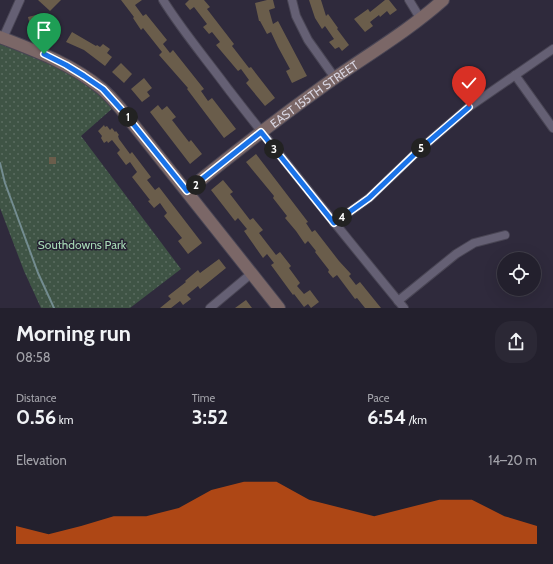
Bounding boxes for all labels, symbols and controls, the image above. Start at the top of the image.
pin [27,13,61,54]
icon: arrive [33,19,55,41]
street label: EAST 155TH STREET [267,57,361,130]
pin [452,66,486,107]
icon: check [458,72,480,94]
pin: 1 [118,107,138,127]
text: 1 [126,110,130,124]
pin: 5 [411,138,431,158]
pin: 3 [264,139,284,159]
text: 5 [418,141,424,155]
text: 3 [271,142,277,156]
pin: 2 [186,175,206,195]
text: 2 [193,178,199,192]
pin: 4 [332,207,352,227]
text: 4 [339,210,345,224]
park label: Southdowns Park [38,237,127,252]
map controls [497,252,541,296]
button: locate [497,252,541,296]
text: Morning run [16,320,131,347]
button: share [495,321,537,363]
text: 08:58 [16,349,51,365]
text: Distance [16,391,57,405]
text: Time [192,391,215,405]
text: Pace [367,391,389,405]
text: 0.56 [16,405,56,429]
text: 3:52 [192,405,228,429]
text: 6:54 [367,405,406,429]
text: km [56,413,73,427]
text: /km [406,413,427,427]
text: Elevation [16,452,67,468]
text: 14–20 m [488,452,537,468]

